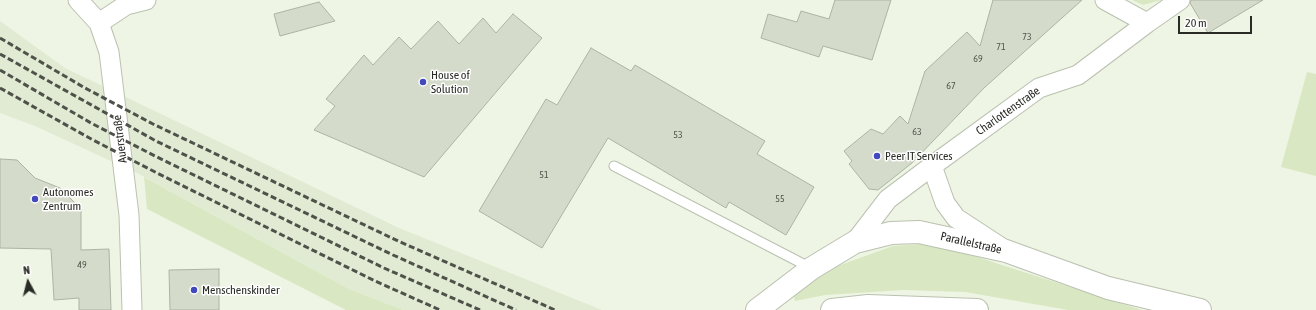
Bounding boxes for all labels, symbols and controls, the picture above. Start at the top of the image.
scale bar [1180,8,1254,34]
text: 20 m [1185,16,1207,30]
house number: 73 [1022,31,1032,43]
house number: 71 [996,41,1006,53]
house number: 69 [973,53,983,65]
place label: House of Solution [431,68,470,96]
marker: House of Solution [418,77,428,87]
house number: 67 [946,80,956,92]
street label: Charlottenstraße [973,84,1043,138]
street label: Auerstraße [110,114,130,164]
house number: 63 [912,126,922,138]
house number: 53 [673,129,683,141]
place label: Peer IT Services [885,149,953,163]
marker: Peer IT Services [872,151,882,161]
house number: 51 [539,169,549,181]
place label: Autonomes Zentrum [43,185,93,213]
house number: 55 [775,193,785,205]
marker: Autonomes Zentrum [30,194,40,204]
street label: Parallelstraße [939,229,1003,257]
house number: 49 [77,259,87,271]
north arrow [8,262,48,302]
text: N [23,264,30,276]
place label: Menschenskinder [202,283,279,297]
marker: Menschenskinder [189,285,199,295]

